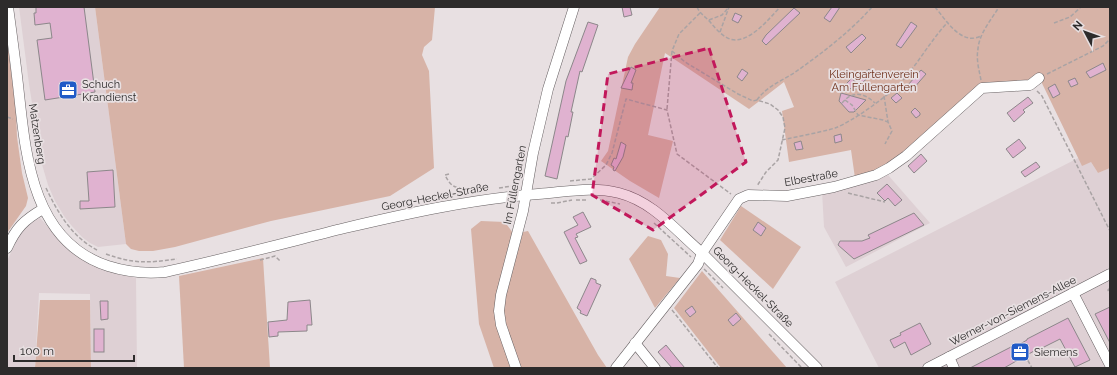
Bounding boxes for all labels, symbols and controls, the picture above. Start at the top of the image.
north arrow [1065,12,1105,52]
text: N [1070,18,1085,33]
park label: Kleingartenverein Am Füllengarten [829,68,919,94]
place label: Schuch Krandienst [82,78,137,104]
office icon: Schuch Krandienst [57,79,79,101]
street label: Matzenberg [26,103,48,165]
street label: Im Füllengarten [501,144,529,226]
street label: Elbestraße [783,167,839,189]
street label: Georg-Heckel-Straße [380,180,490,214]
street label: Georg-Heckel-Straße [710,244,796,330]
street label: Werner-von-Siemens-Allee [948,273,1079,349]
scale bar [14,337,134,363]
office icon: Siemens [1009,341,1031,363]
text: 100 m [20,344,54,358]
place label: Siemens [1034,346,1078,359]

